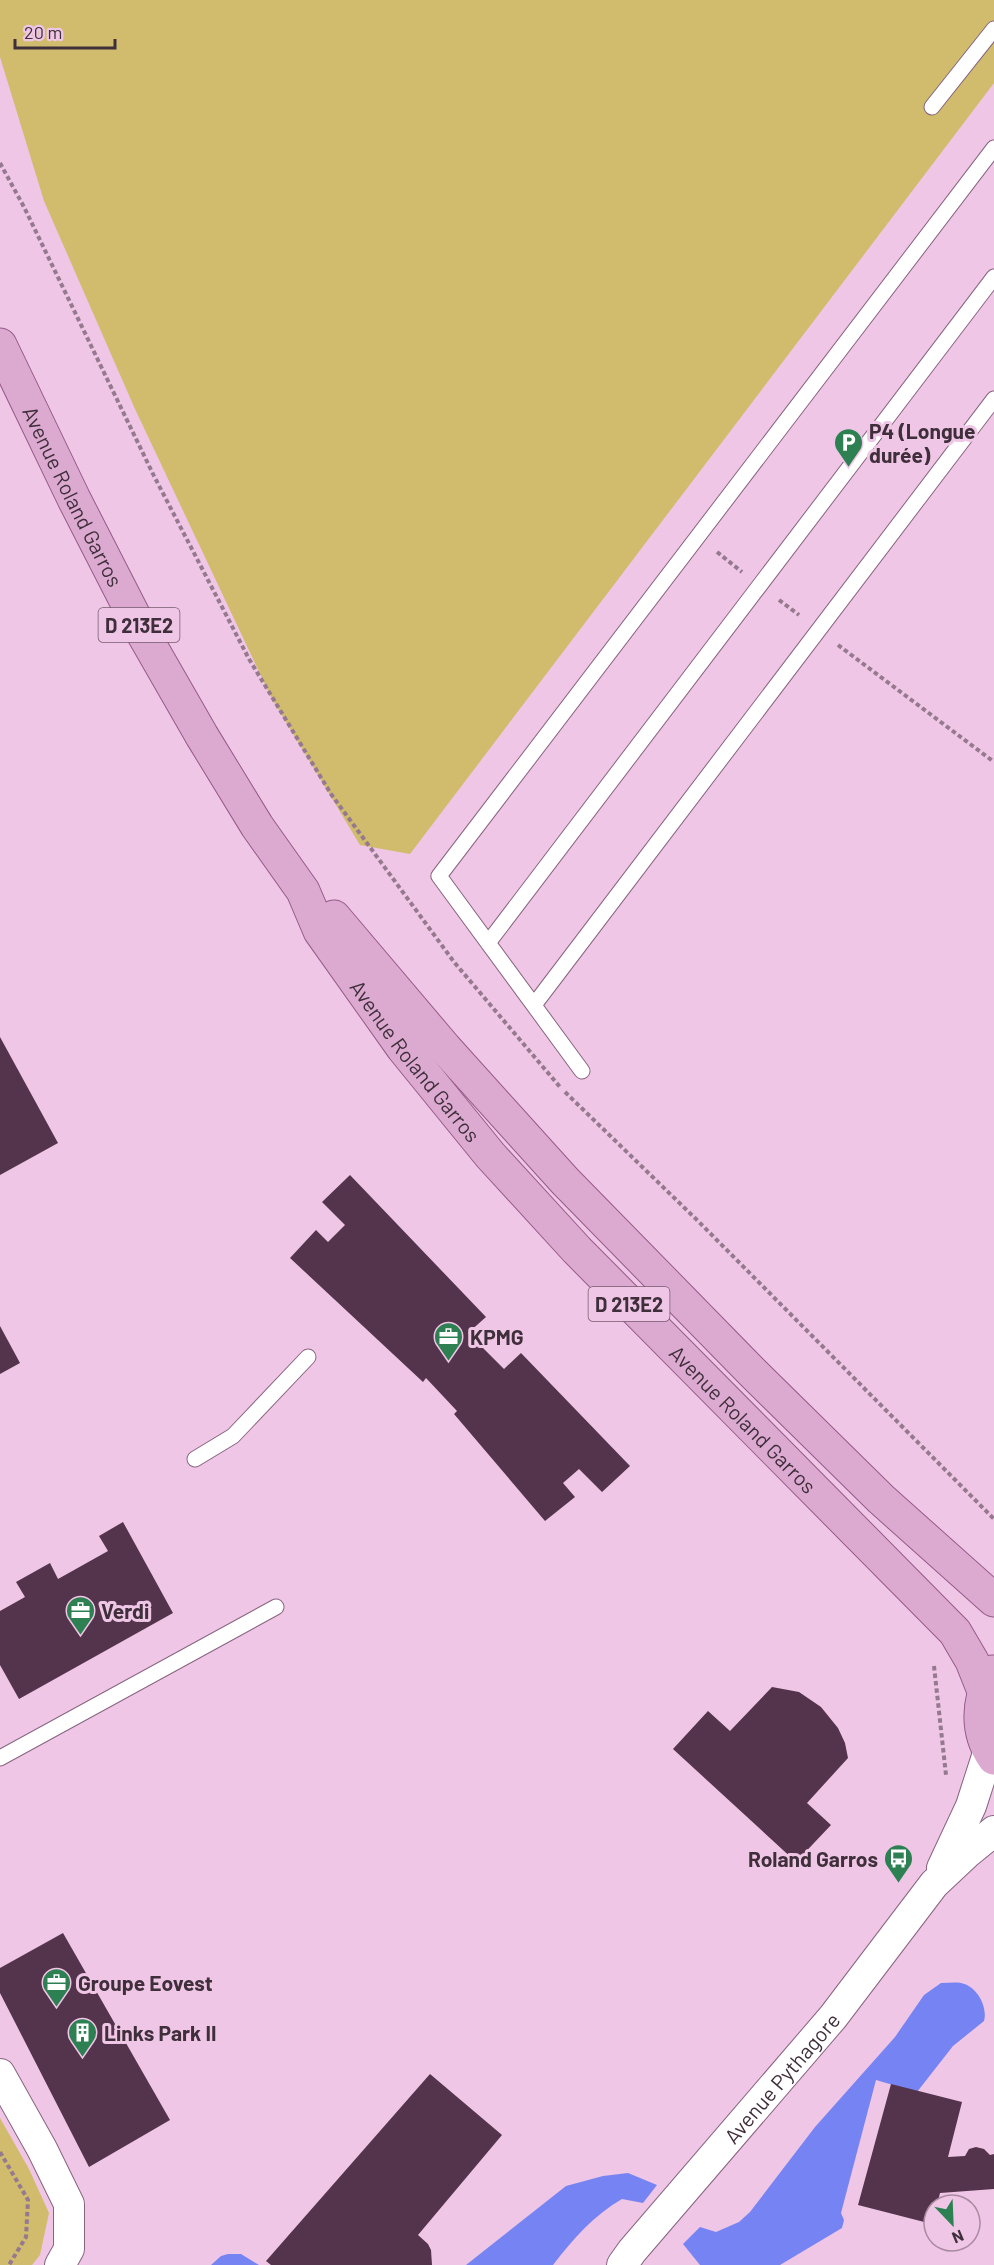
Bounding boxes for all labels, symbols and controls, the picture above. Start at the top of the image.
scale bar [15,12,116,50]
text: 20 m [24,21,62,43]
street label: Avenue Roland Garros [19,402,129,590]
place label: P4 (Longue durée) [869,418,976,467]
parking icon: P4 (Longue durée) [832,426,864,468]
road number: D 213E2 [98,608,180,642]
street label: Avenue Roland Garros [346,974,486,1146]
road number: D 213E2 [588,1287,670,1321]
office icon: KPMG [433,1320,465,1362]
place label: KPMG [470,1324,524,1349]
street label: Avenue Roland Garros [665,1339,822,1498]
office icon: Verdi [64,1594,96,1636]
place label: Verdi [101,1598,149,1623]
bus stop icon: Roland Garros [883,1842,915,1884]
place label: Roland Garros [748,1846,878,1871]
office icon: Groupe Eovest [41,1966,73,2008]
place label: Groupe Eovest [78,1970,213,1995]
street label: Avenue Pythagore [718,2007,844,2148]
building icon: Links Park II [67,2016,99,2058]
place label: Links Park II [104,2020,217,2045]
north arrow [922,2193,982,2253]
text: N [949,2226,967,2248]

